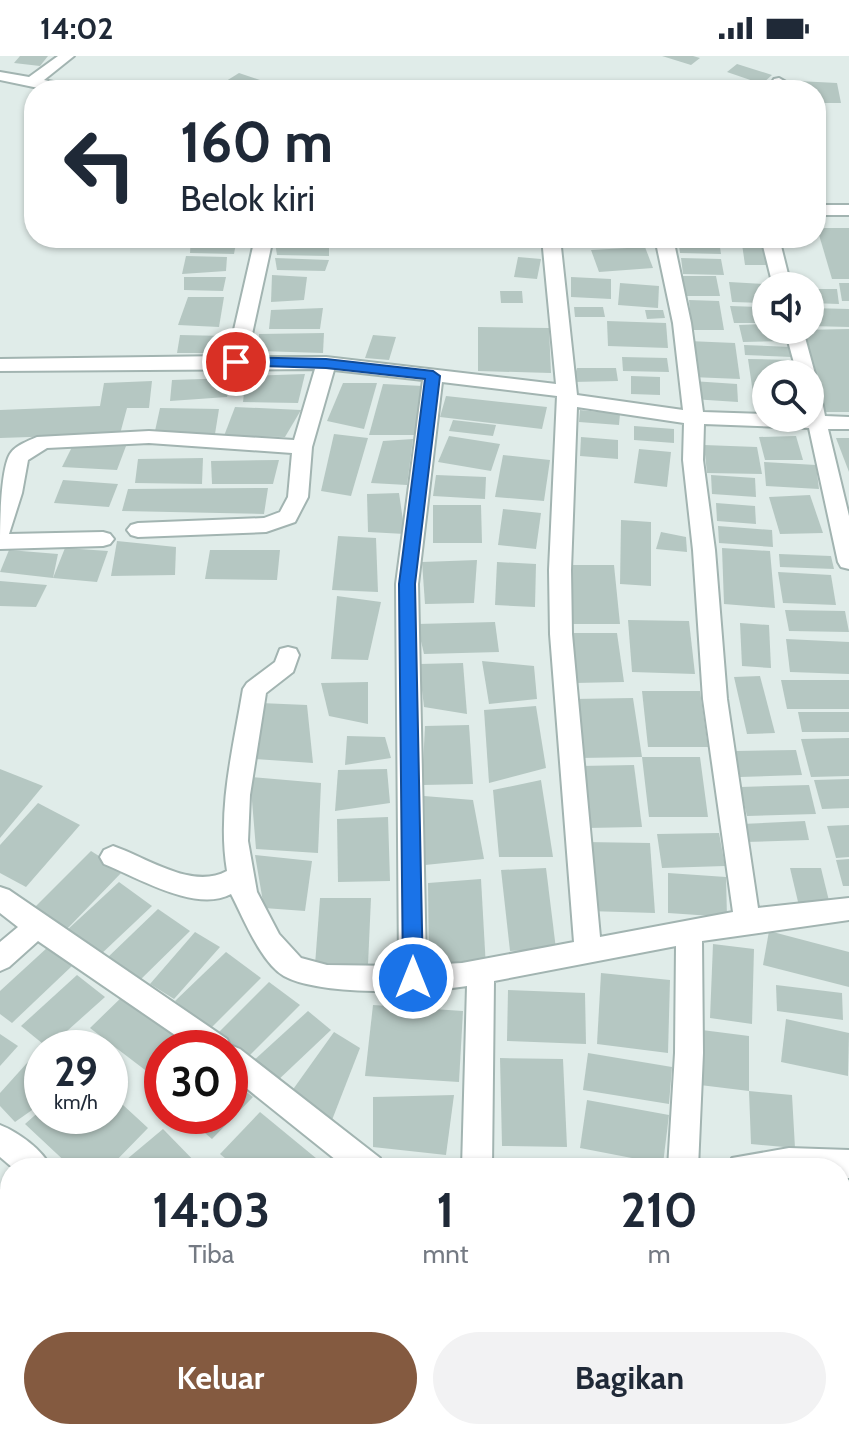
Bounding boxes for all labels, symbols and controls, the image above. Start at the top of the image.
text: 14:02 [40,10,113,47]
text: 160 m [180,108,333,176]
icon: left [48,112,152,216]
text: Belok kiri [180,176,315,220]
map controls [752,272,824,432]
button: sound [752,272,824,344]
pin [202,328,270,396]
icon: arrive [214,340,258,384]
button: search [752,360,824,432]
position arrow [371,936,455,1020]
speed limit sign: 30 [144,1030,248,1134]
text: 29 [54,1047,98,1096]
text: km/h [54,1090,98,1114]
text: 14:03 [152,1181,270,1239]
text: 1 [437,1181,454,1239]
text: 210 [621,1181,698,1239]
text: Tiba [188,1238,234,1270]
text: mnt [423,1238,468,1270]
text: m [648,1238,671,1270]
button: Keluar [24,1332,417,1424]
button: Bagikan [433,1332,826,1424]

